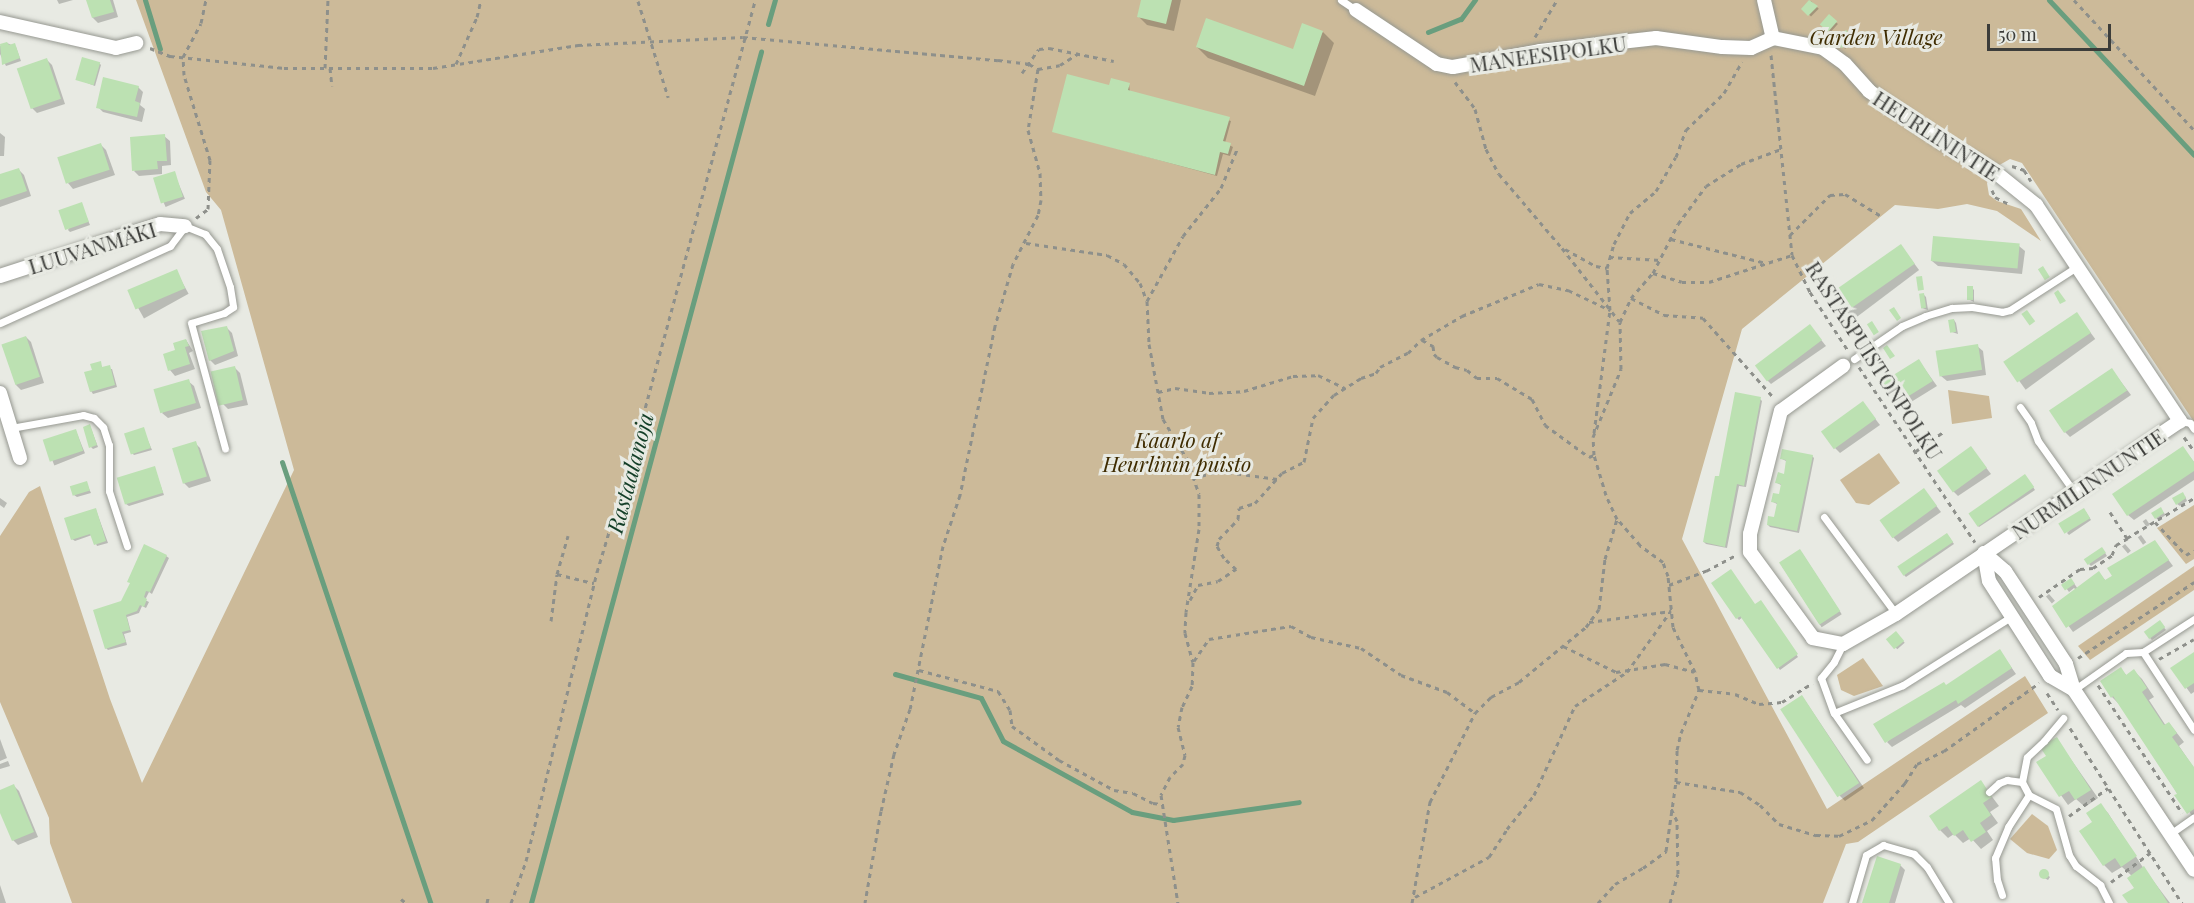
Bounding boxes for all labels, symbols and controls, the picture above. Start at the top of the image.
scale bar [1990,12,2114,50]
text: 50 m [1998,22,2037,46]
park label: Garden Village [1809,23,1943,49]
street label: MANEESIPOLKU [1468,30,1628,76]
street label: HEURLININTIE [1869,85,2005,185]
street label: LUUVANMÄKI [25,216,159,278]
street label: RASTASPUISTONPOLKU [1801,256,1949,464]
water label: Rastaalanoja [601,410,659,536]
street label: NURMILINNUNTIE [2007,422,2169,544]
park label: Kaarlo af Heurlinin puisto [1103,426,1251,476]

